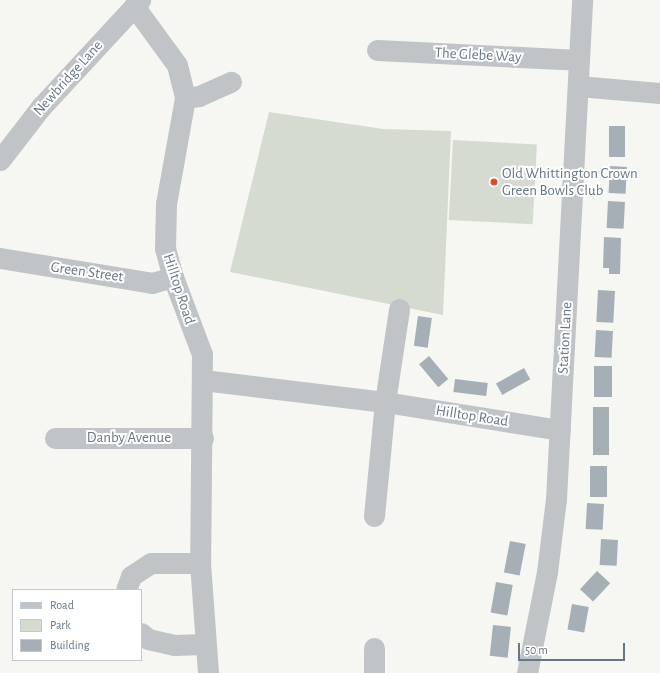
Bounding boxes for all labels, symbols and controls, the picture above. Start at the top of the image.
street label: Newbridge Lane [29,37,107,119]
street label: The Glebe Way [434,44,522,66]
place label: Old Whittington Crown Green Bowls Club [502,164,638,199]
marker: Old Whittington Crown Green Bowls Club [489,177,499,187]
street label: Hilltop Road [159,251,199,327]
street label: Green Street [50,258,124,286]
street label: Station Lane [554,301,576,375]
street label: Hilltop Road [434,401,510,431]
street label: Danby Avenue [87,429,171,447]
legend [12,589,142,661]
text: Road [50,599,74,611]
text: Park [50,619,71,631]
scale bar [520,635,627,661]
text: Building [50,639,90,651]
text: 50 m [525,644,548,656]

